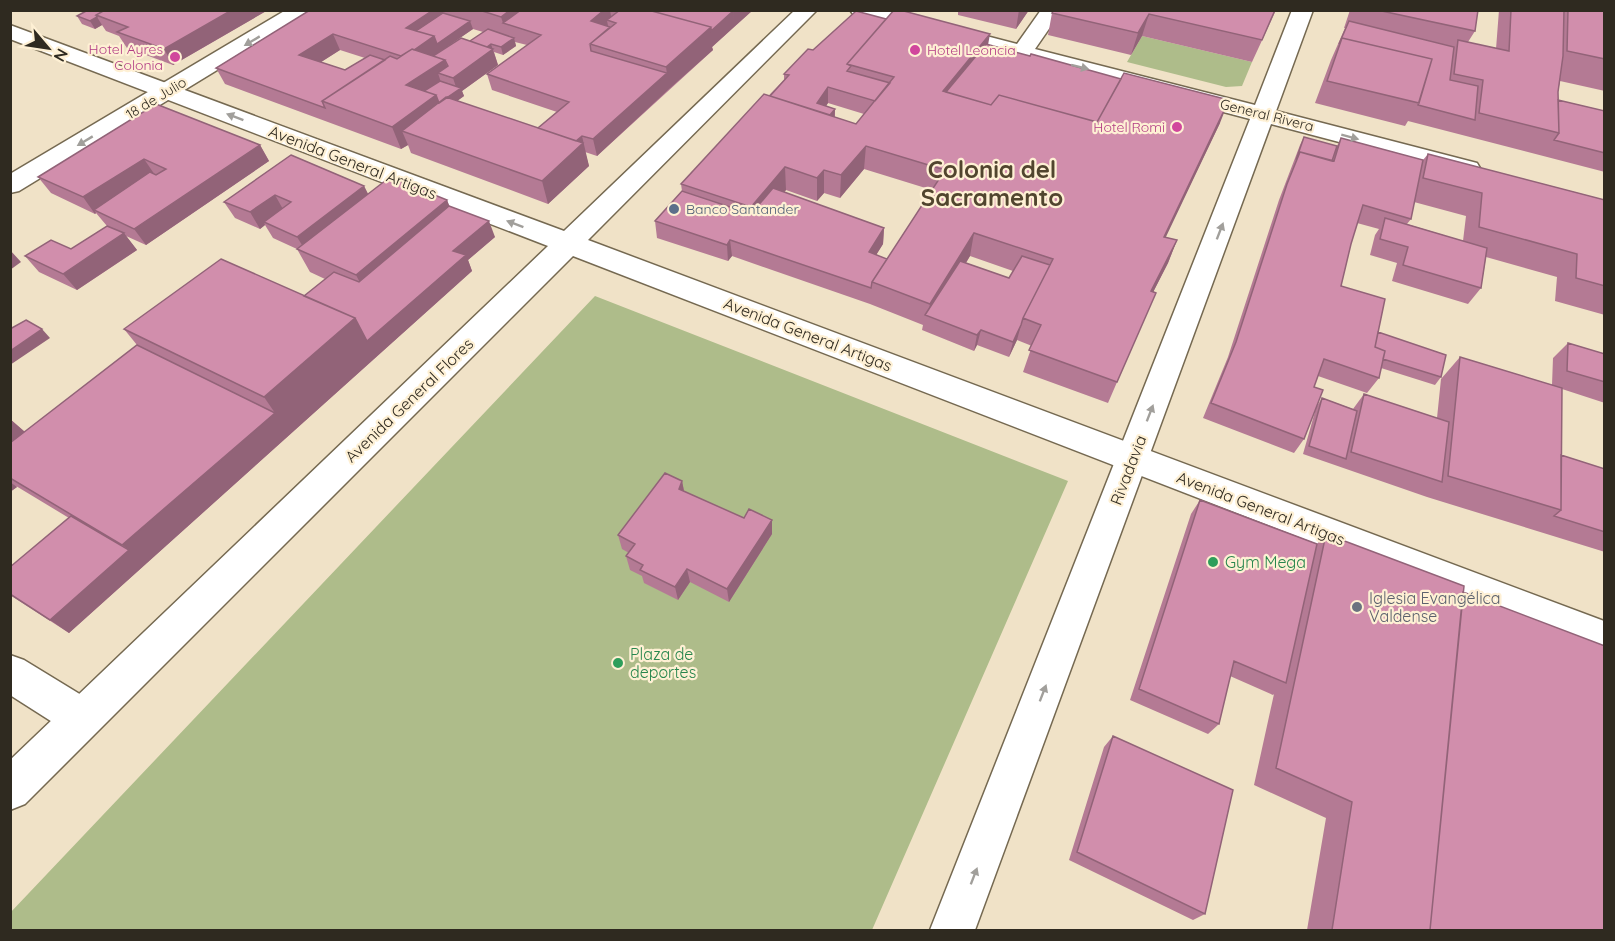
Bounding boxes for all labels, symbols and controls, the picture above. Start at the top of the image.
north arrow [18,18,78,78]
one-way arrow [244,35,260,46]
place label: Hotel Ayres Colonia [89,40,163,74]
place label: Hotel Leoncia [927,41,1016,59]
marker: Hotel Leoncia [908,43,922,57]
text: N [50,45,73,65]
marker: Hotel Ayres Colonia [168,50,182,64]
one-way arrow [1071,63,1089,72]
street label: 18 de Julio [122,73,190,123]
street label: General Rivera [1218,95,1316,135]
one-way arrow [225,111,243,121]
place label: Hotel Romi [1093,118,1165,136]
marker: Hotel Romi [1170,120,1184,134]
street label: Avenida General Artigas [266,121,440,203]
one-way arrow [1341,132,1359,142]
one-way arrow [77,135,93,146]
district label: Colonia del Sacramento [921,154,1063,212]
place label: Banco Santander [686,200,799,218]
marker: Banco Santander [667,202,681,216]
one-way arrow [506,218,524,228]
one-way arrow [1215,222,1225,240]
street label: Avenida General Artigas [721,293,895,375]
street label: Avenida General Flores [341,334,477,466]
one-way arrow [1146,404,1155,422]
street label: Rivadavia [1106,432,1150,508]
street label: Avenida General Artigas [1174,467,1348,549]
place label: Gym Mega [1225,552,1306,572]
marker: Gym Mega [1206,555,1220,569]
place label: Iglesia Evangélica Valdense [1369,588,1501,626]
marker: Iglesia Evangélica Valdense [1350,600,1364,614]
place label: Plaza de deportes [630,644,696,682]
marker: Plaza de deportes [611,656,625,670]
one-way arrow [1038,684,1048,702]
one-way arrow [970,867,979,885]

